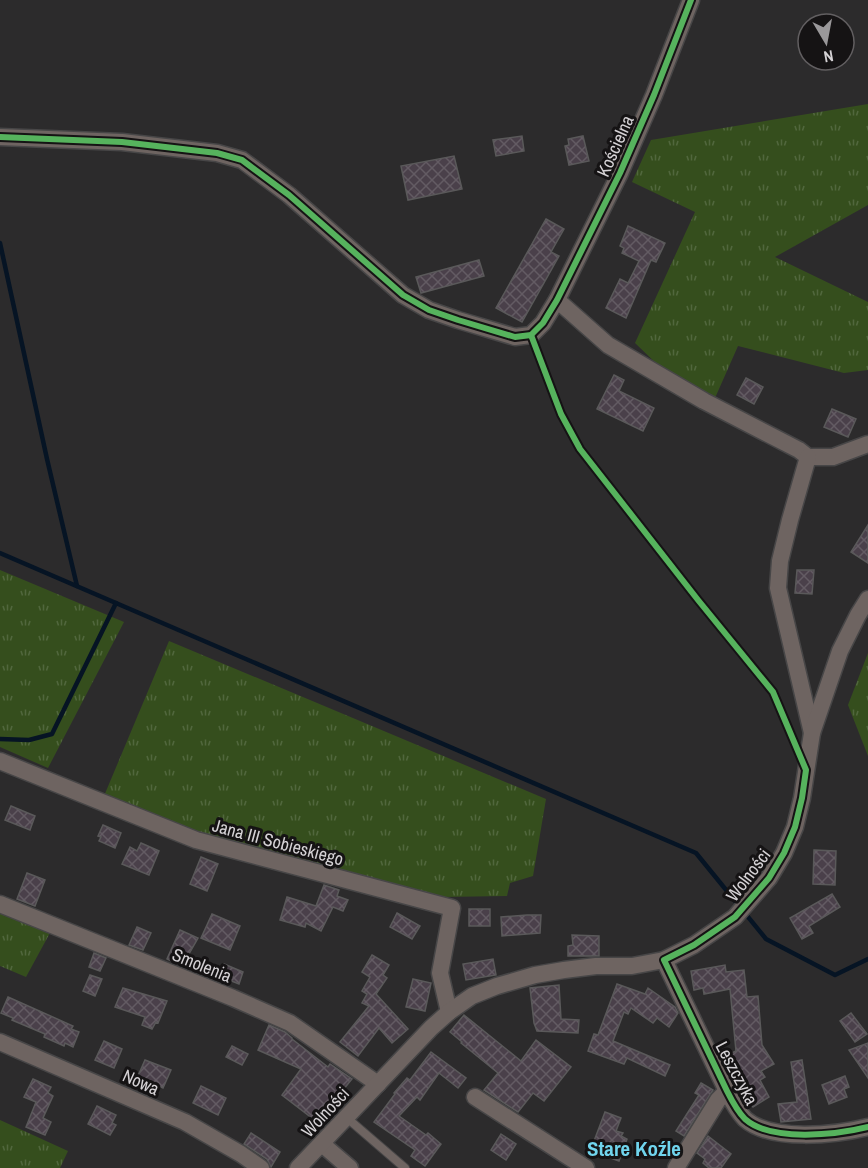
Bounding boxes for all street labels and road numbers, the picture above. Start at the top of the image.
street label: Kościelna [590,111,640,181]
street label: Jana III Sobieskiego [210,813,346,871]
street label: Wolności [720,843,776,907]
street label: Smolenia [168,942,236,988]
street label: Leszczyka [710,1037,764,1109]
street label: Nowa [119,1063,163,1101]
street label: Wolności [295,1081,355,1143]

